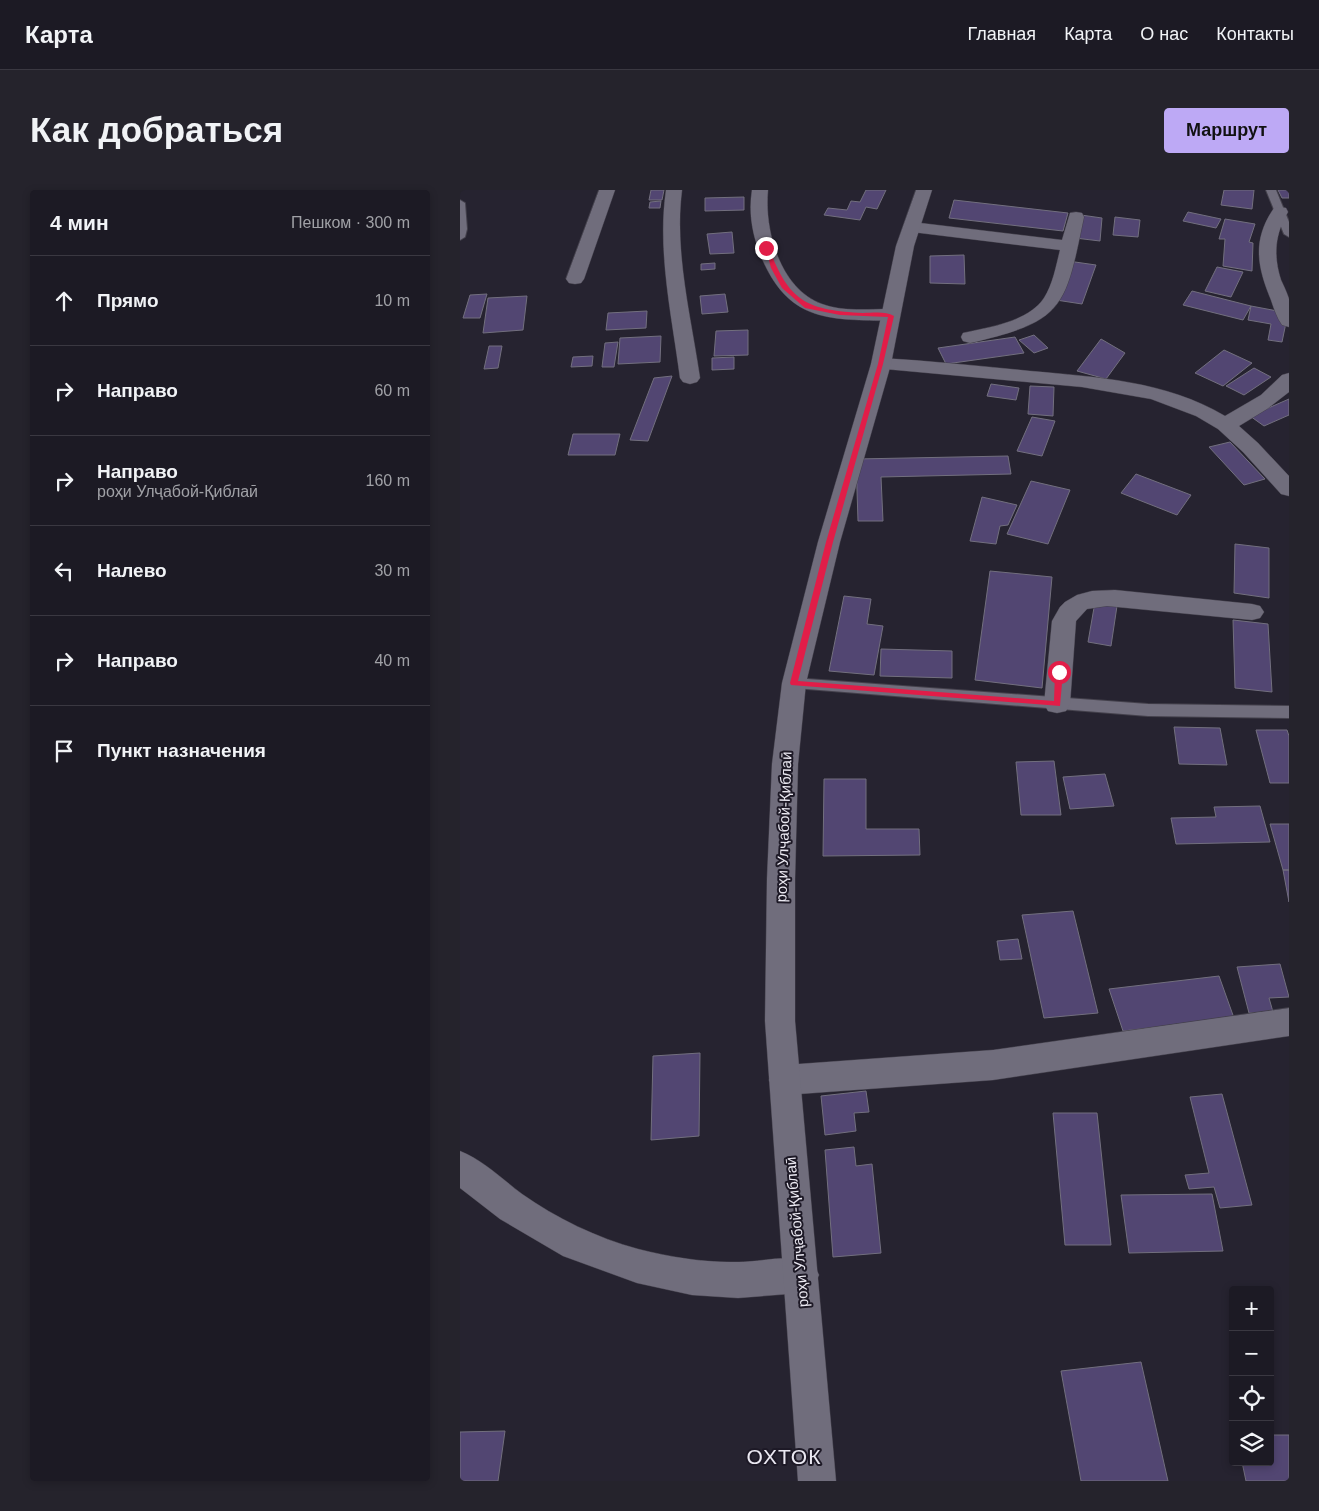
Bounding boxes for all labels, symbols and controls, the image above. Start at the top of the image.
text: Карта [25,21,93,48]
text: Главная [968,24,1036,44]
text: Карта [1064,24,1112,44]
text: О нас [1140,24,1188,44]
text: Контакты [1216,24,1294,44]
button: Маршрут [1164,108,1289,153]
text: Как добраться [30,110,283,149]
text: 4 мин [50,211,109,234]
text: Пешком · 300 m [291,214,410,231]
route end [755,237,778,260]
icon: ahead [50,287,78,315]
text: Прямо [97,290,159,311]
text: 10 m [374,292,410,309]
icon: right [50,377,78,405]
text: Направо [97,380,178,401]
text: 60 m [374,382,410,399]
text: Направо [97,461,178,482]
icon: right [50,467,78,495]
text: 160 m [366,472,410,489]
text: роҳи Улҷабой-Қиблаӣ [97,483,258,500]
icon: left [50,557,78,585]
text: Налево [97,560,167,581]
text: 30 m [374,562,410,579]
icon: right [50,647,78,675]
text: Направо [97,650,178,671]
text: 40 m [374,652,410,669]
route start [1048,661,1071,684]
icon: arrive [50,737,78,765]
text: Пункт назначения [97,740,266,761]
street label: роҳи Улҷабой-Қиблаӣ [772,751,795,903]
street label: роҳи Улҷабой-Қиблаӣ [781,1156,812,1308]
map controls [1229,1286,1274,1466]
button: + [1229,1286,1274,1331]
button: − [1229,1331,1274,1376]
button: locate [1229,1376,1274,1421]
button: layers [1229,1421,1274,1466]
district label: ОХТОК [747,1445,821,1468]

